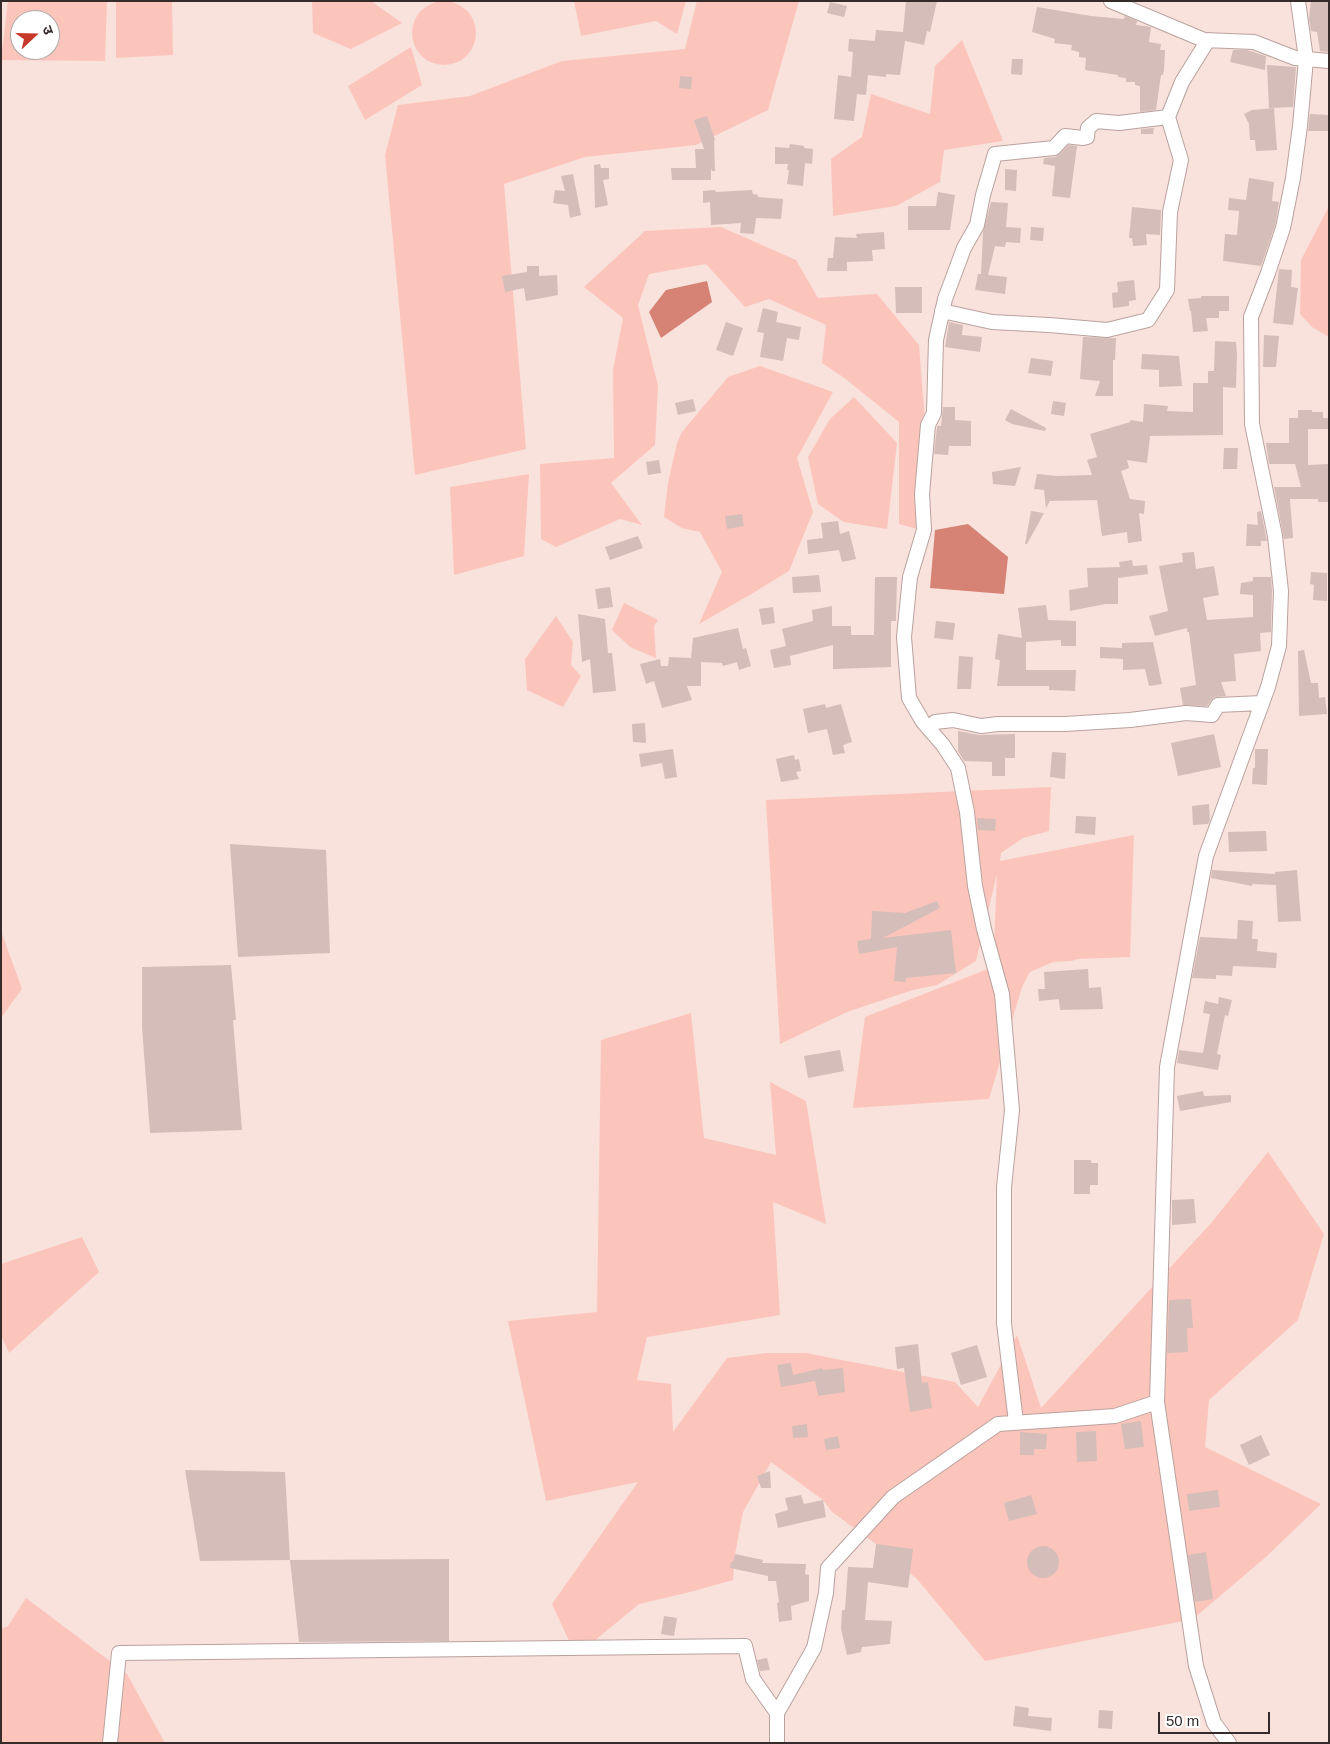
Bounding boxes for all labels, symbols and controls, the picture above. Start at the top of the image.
north arrow [10,10,60,60]
text: उ [39,23,57,37]
scale bar [1160,1702,1272,1734]
text: 50 m [1166,1712,1199,1729]

